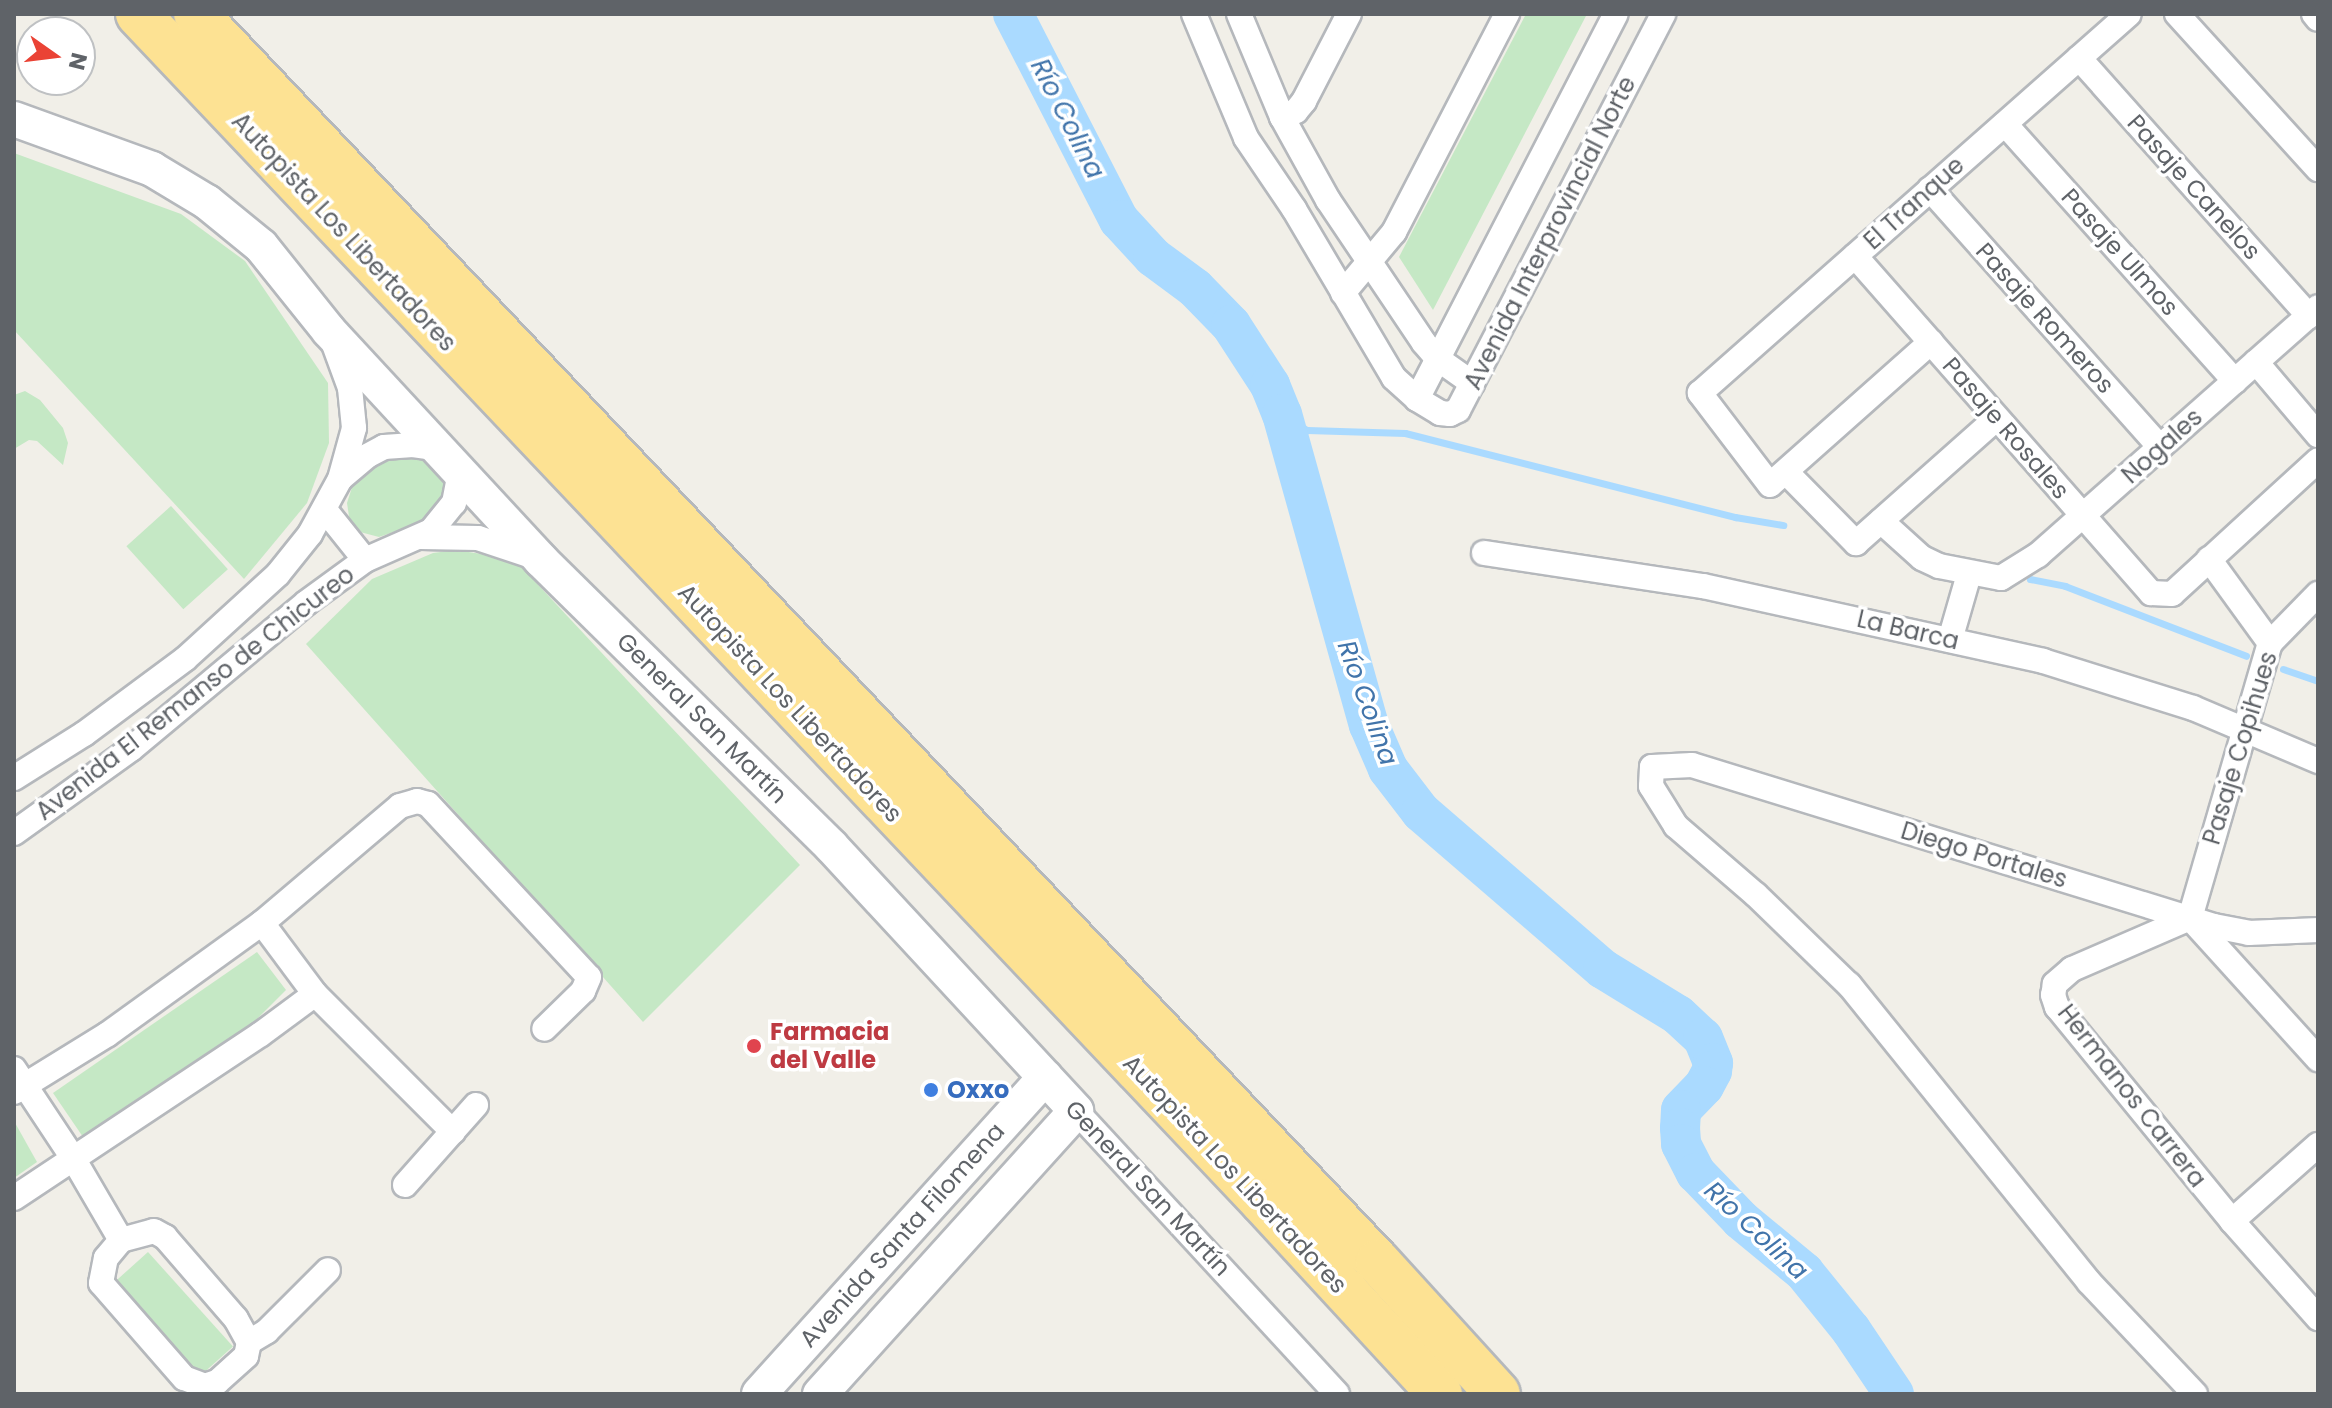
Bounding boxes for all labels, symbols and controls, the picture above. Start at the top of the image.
north arrow [16,16,96,96]
text: N [61,50,95,73]
water label: Río Colina [1024,54,1110,184]
street label: Avenida Interprovincial Norte [1458,72,1642,394]
street label: Autopista Los Libertadores [226,107,462,357]
street label: Pasaje Canelos [2121,109,2267,265]
street label: El Tranque [1858,151,1970,255]
street label: Pasaje Ulmos [2055,183,2185,321]
street label: Pasaje Romeros [1970,237,2120,399]
street label: Pasaje Rosales [1937,351,2075,505]
street label: Nogales [2116,403,2208,489]
street label: Avenida El Remanso de Chicureo [30,560,360,826]
street label: Autopista Los Libertadores [672,578,908,828]
street label: La Barca [1854,604,1962,656]
street label: General San Martín [611,627,793,809]
water label: Río Colina [1330,636,1404,770]
street label: Pasaje Copihues [2197,648,2283,848]
street label: Diego Portales [1897,816,2071,894]
street label: Hermanos Carrera [2052,999,2212,1193]
place label: Farmacia del Valle [770,1018,889,1074]
marker: Farmacia del Valle [745,1037,763,1055]
street label: Autopista Los Libertadores [1117,1049,1353,1299]
place label: Oxxo [947,1076,1009,1104]
marker: Oxxo [922,1081,940,1099]
street label: General San Martín [1059,1094,1237,1282]
street label: Avenida Santa Filomena [794,1117,1010,1353]
water label: Río Colina [1698,1175,1814,1287]

